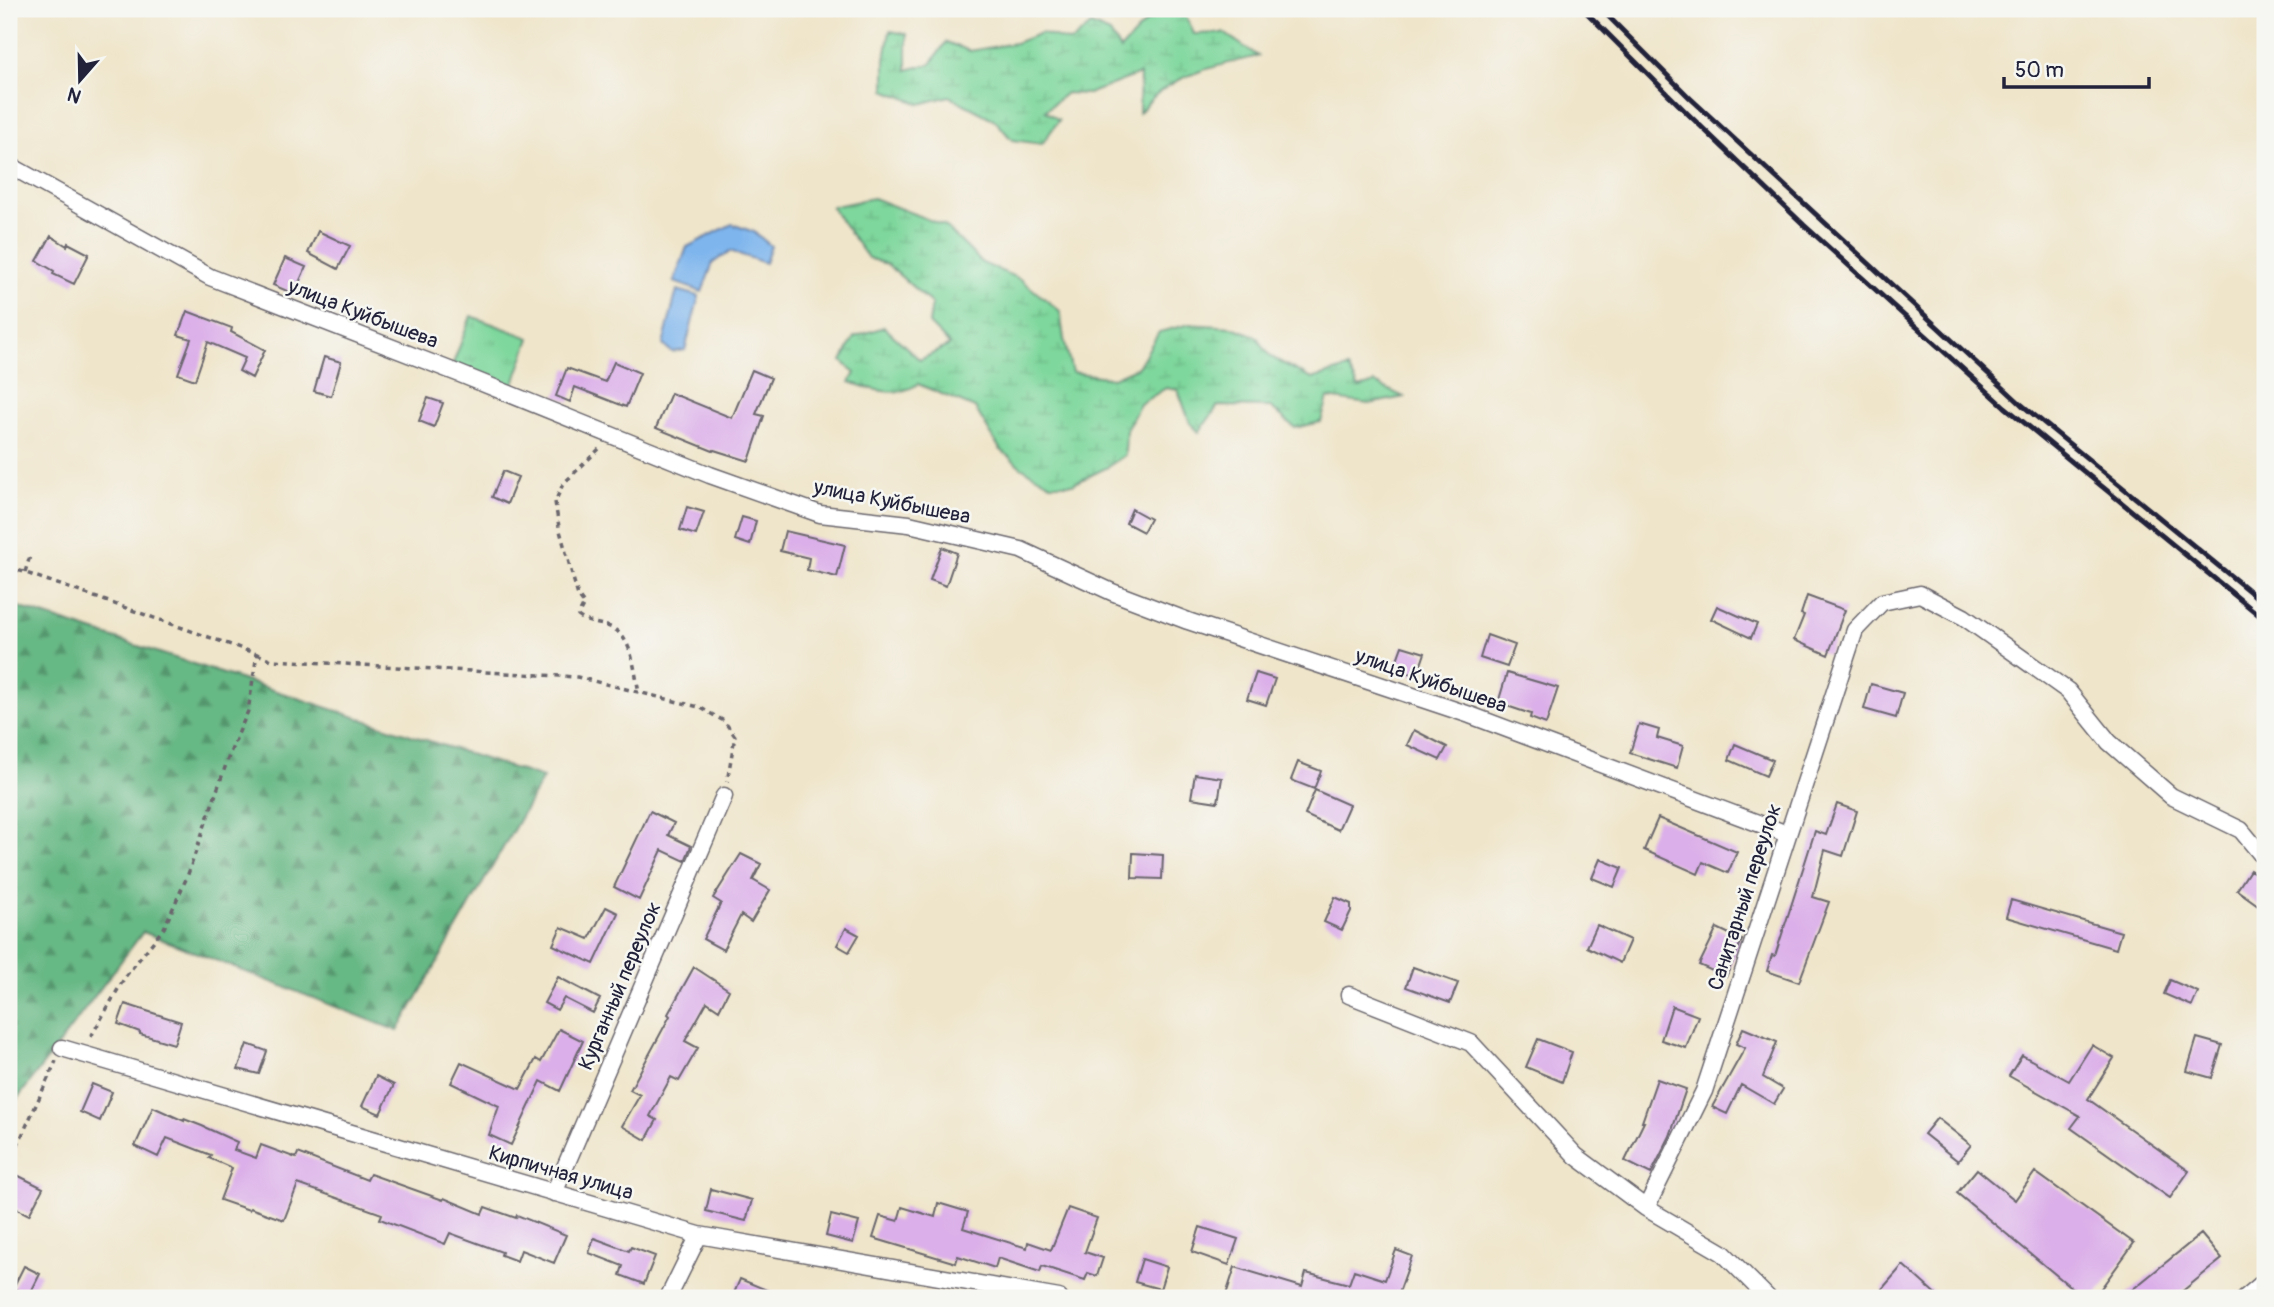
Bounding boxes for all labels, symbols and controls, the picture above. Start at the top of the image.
north arrow [46,46,116,116]
scale bar [2004,46,2150,90]
text: 50 m [2015,57,2064,84]
text: N [64,82,85,109]
street label: улица Куйбышева [283,273,442,355]
street label: улица Куйбышева [810,473,973,530]
street label: улица Куйбышева [1351,642,1510,720]
street label: Санитарный переулок [1702,800,1788,994]
street label: Курганный переулок [572,898,668,1074]
street label: Кирпичная улица [486,1139,636,1207]

